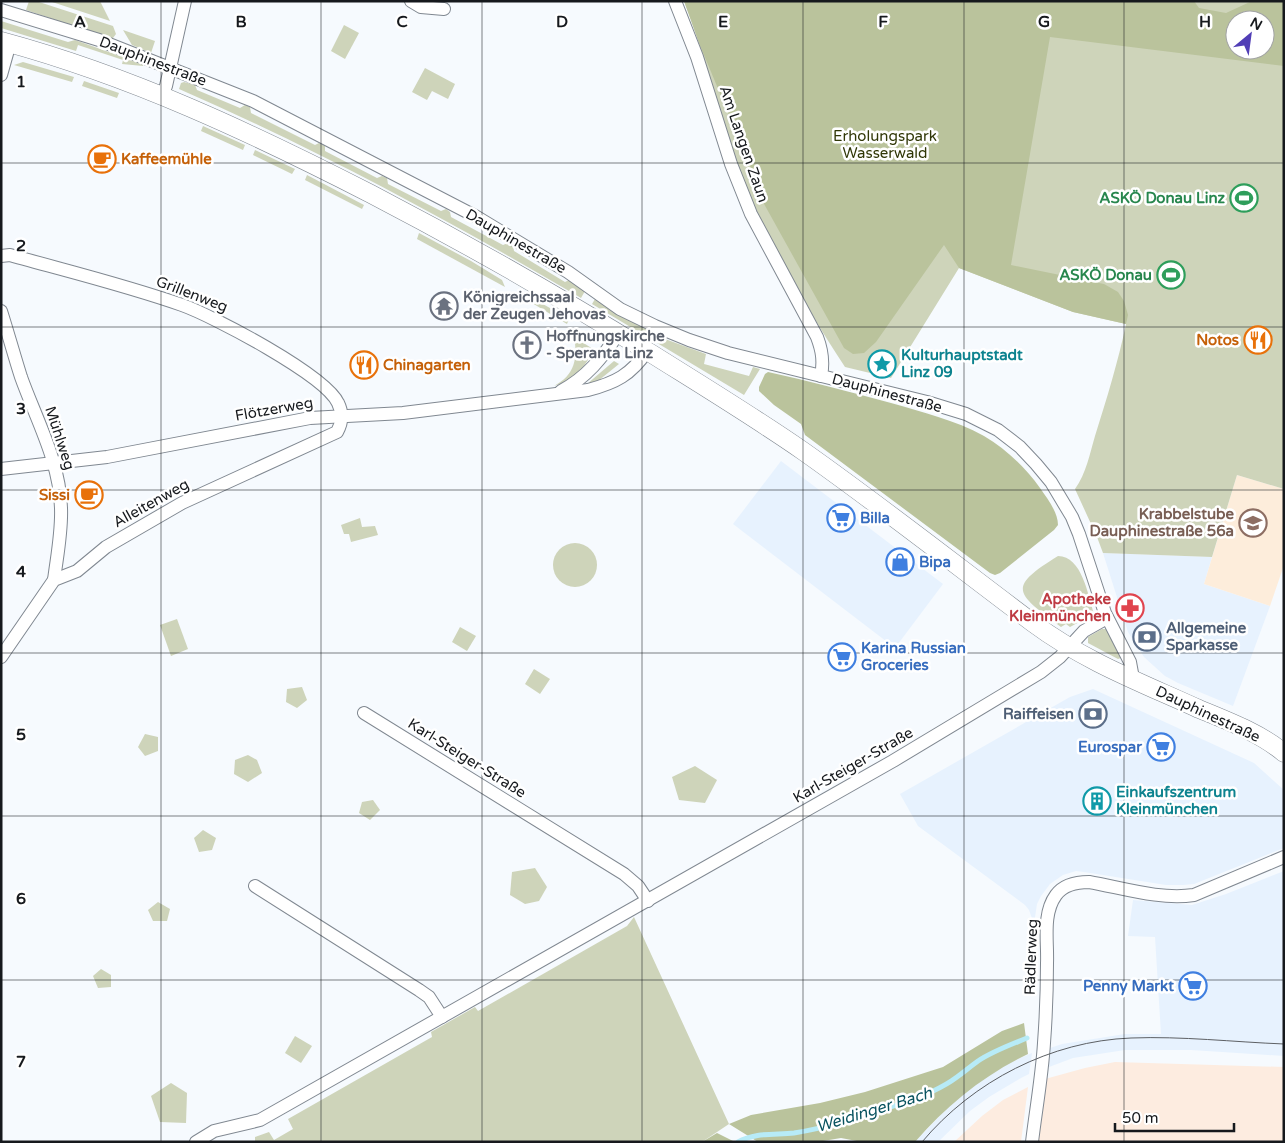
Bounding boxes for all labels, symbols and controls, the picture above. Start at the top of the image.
north arrow [1225,10,1275,60]
text: A [74,12,86,32]
text: B [235,12,247,32]
text: C [396,12,408,32]
text: D [556,12,568,32]
text: E [718,12,728,32]
text: F [878,12,888,32]
text: G [1038,12,1050,32]
text: H [1199,12,1211,32]
text: N [1247,14,1265,34]
street label: Dauphinestraße [97,32,209,90]
text: 1 [16,72,26,92]
street label: Am Langen Zaun [716,83,772,205]
park label: Erholungspark Wasserwald [833,127,937,162]
cafe icon: Kaffeemühle [87,144,117,174]
place label: Kaffeemühle [121,150,212,168]
sports icon: ASKÖ Donau Linz [1229,183,1259,213]
place label: ASKÖ Donau Linz [1099,189,1226,207]
street label: Dauphinestraße [462,205,570,277]
text: 2 [16,236,26,256]
sports icon: ASKÖ Donau [1156,260,1186,290]
place label: ASKÖ Donau [1059,266,1152,284]
street label: Grillenweg [154,272,230,316]
place label: Königreichssaal der Zeugen Jehovas [463,288,606,324]
temple icon: Königreichssaal der Zeugen Jehovas [429,291,459,321]
restaurant icon: Notos [1243,325,1273,355]
place label: Hoffnungskirche - Speranta Linz [546,327,665,363]
church icon: Hoffnungskirche - Speranta Linz [512,330,542,360]
place label: Notos [1196,331,1239,349]
place label: Kulturhauptstadt Linz 09 [901,346,1023,381]
place icon: Kulturhauptstadt Linz 09 [867,349,897,379]
restaurant icon: Chinagarten [349,350,379,380]
place label: Chinagarten [383,356,471,375]
street label: Dauphinestraße [830,370,944,416]
street label: Flötzerweg [234,393,314,425]
text: 3 [16,399,26,419]
street label: Mühlweg [41,404,79,472]
street label: Alleitenweg [110,475,192,531]
cafe icon: Sissi [74,480,104,510]
place label: Sissi [39,486,70,504]
supermarket icon: Billa [826,503,856,533]
place label: Krabbelstube Dauphinestraße 56a [1090,505,1235,541]
school or university icon: Krabbelstube Dauphinestraße 56a [1238,508,1268,538]
place label: Billa [860,509,890,527]
shop icon: Bipa [885,547,915,577]
place label: Bipa [919,553,951,572]
text: 4 [16,562,26,582]
place label: Apotheke Kleinmünchen [1009,590,1112,625]
pharmacy icon: Apotheke Kleinmünchen [1115,593,1145,623]
place label: Allgemeine Sparkasse [1166,619,1247,655]
bank icon: Allgemeine Sparkasse [1132,622,1162,652]
place label: Karina Russian Groceries [861,639,966,674]
supermarket icon: Karina Russian Groceries [827,642,857,672]
street label: Dauphinestraße [1153,682,1263,746]
bank icon: Raiffeisen [1078,699,1108,729]
place label: Raiffeisen [1003,705,1074,723]
street label: Karl-Steiger-Straße [405,714,529,802]
street label: Karl-Steiger-Straße [790,723,916,807]
text: 5 [16,725,26,745]
supermarket icon: Eurospar [1146,732,1176,762]
place label: Eurospar [1078,738,1142,757]
place label: Einkaufszentrum Kleinmünchen [1116,783,1236,818]
building icon: Einkaufszentrum Kleinmünchen [1082,786,1112,816]
text: 6 [16,889,26,909]
street label: Rädlerweg [1021,919,1041,995]
supermarket icon: Penny Markt [1178,971,1208,1001]
place label: Penny Markt [1083,977,1174,996]
text: 7 [16,1052,26,1072]
water label: Weidinger Bach [814,1082,936,1137]
scale bar [1115,1100,1234,1132]
text: 50 m [1122,1109,1159,1127]

